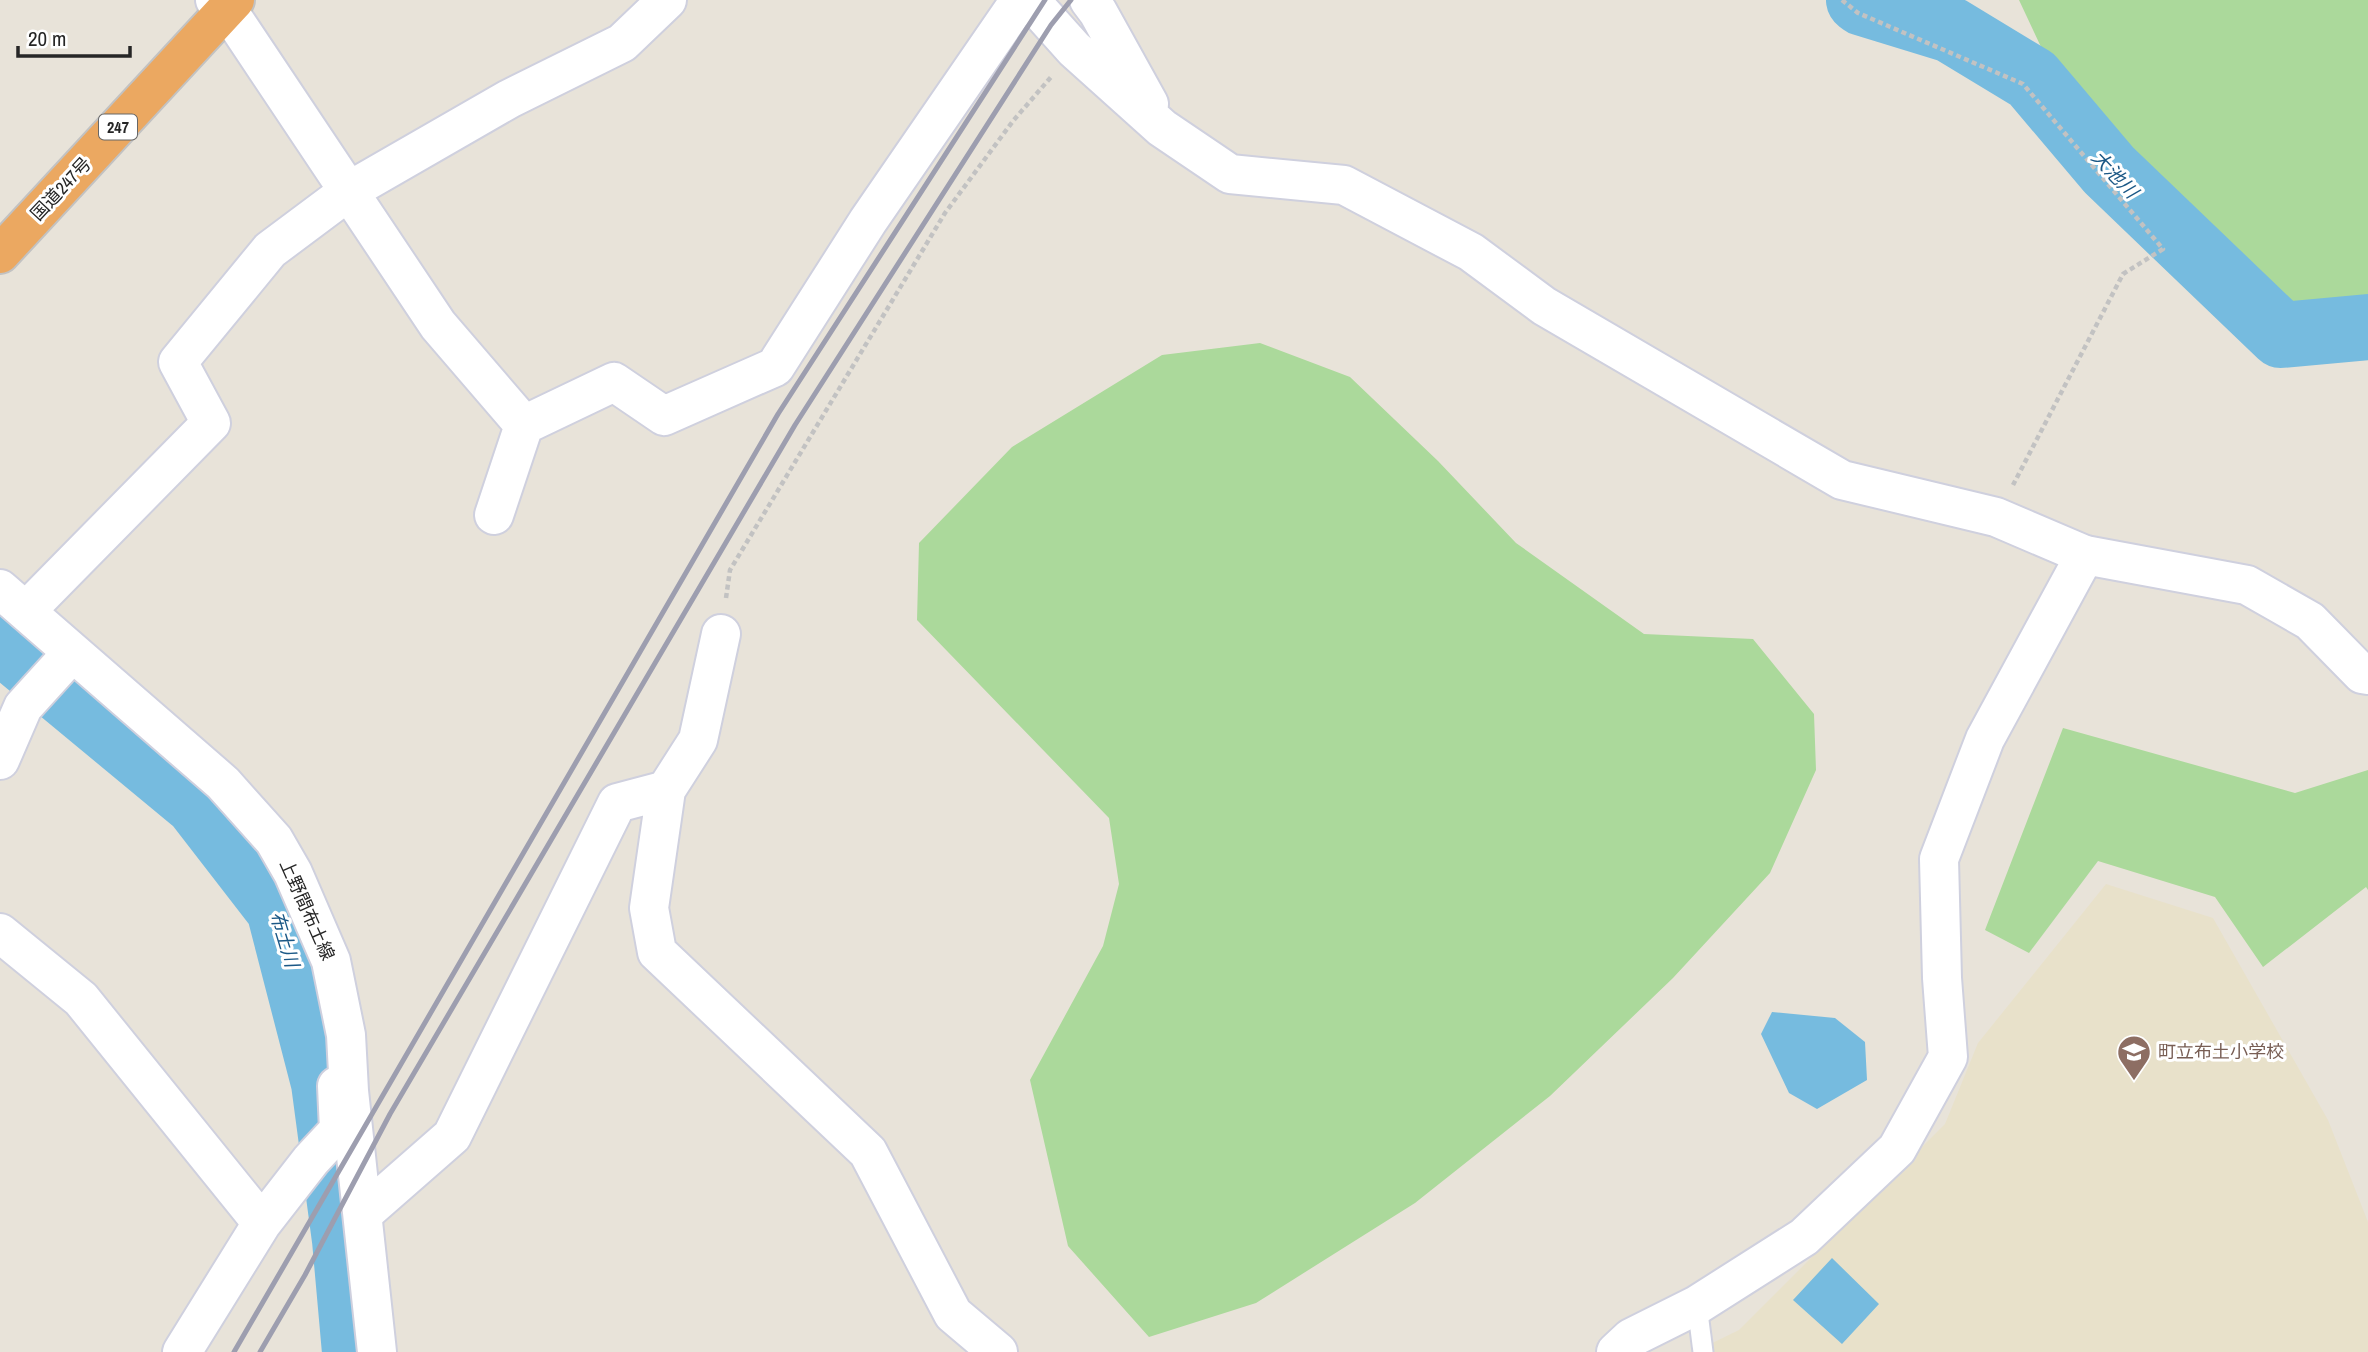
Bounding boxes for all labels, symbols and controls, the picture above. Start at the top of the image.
scale bar [18,14,130,58]
text: 20 m [28,24,66,53]
road number: 247 [99,114,137,140]
water label: 大池川 [2086,144,2146,205]
street label: 国道247号 [25,151,97,226]
street label: 上野間布土線 [274,855,341,964]
water label: 布土川 [264,908,306,972]
school or university icon: 町立布土小学校 [2115,1033,2153,1082]
place label: 町立布土小学校 [2158,1039,2284,1064]

